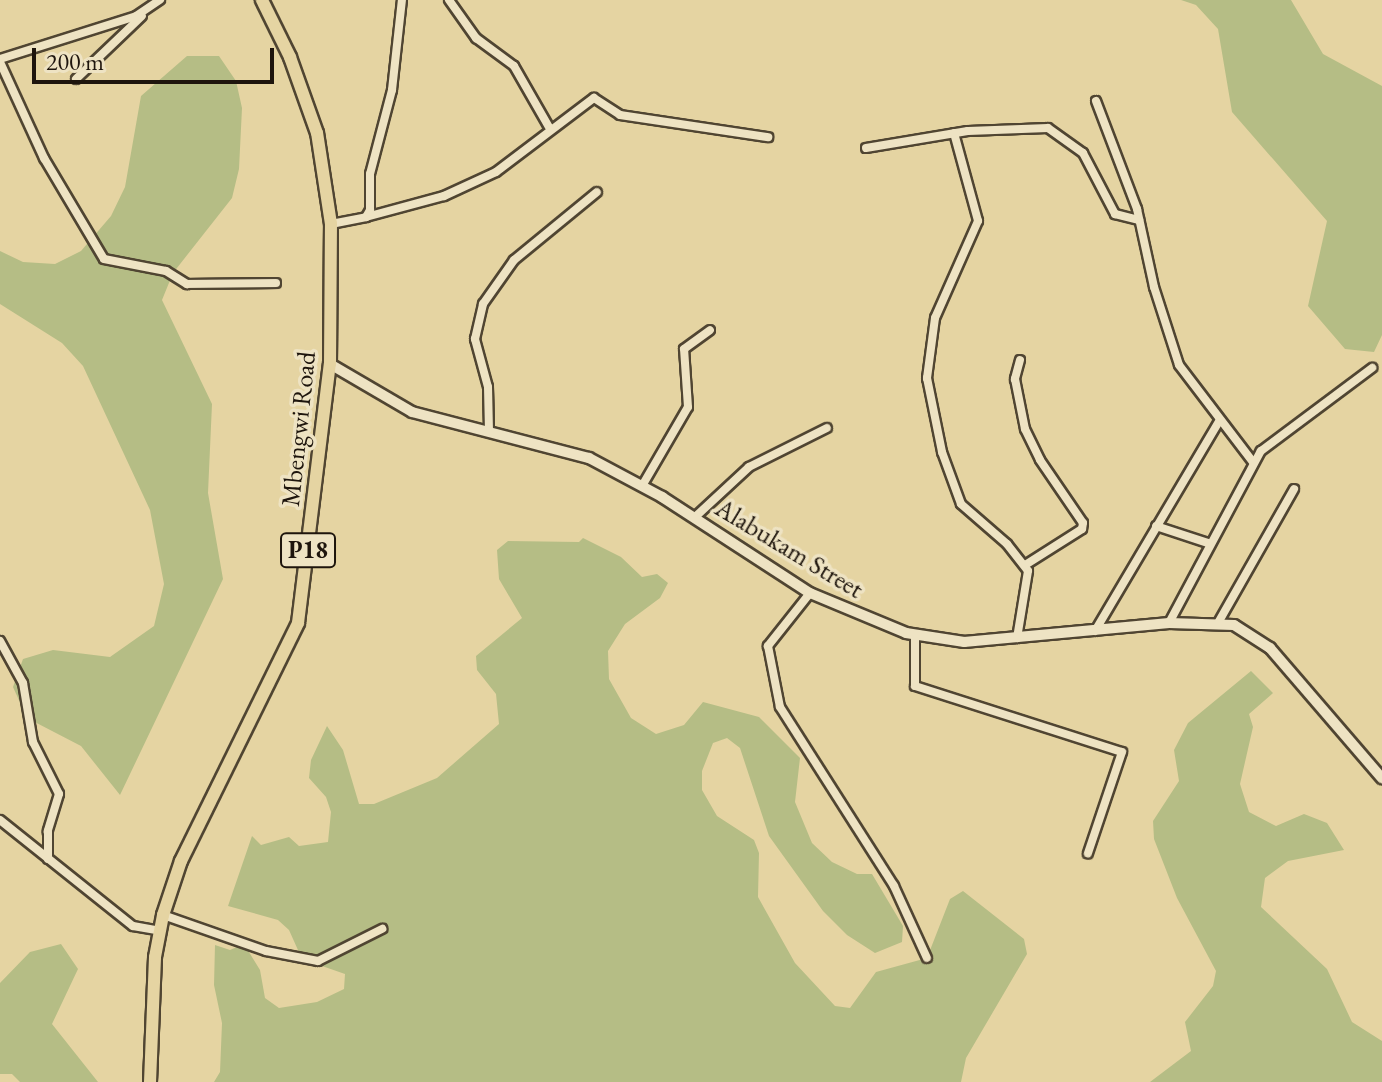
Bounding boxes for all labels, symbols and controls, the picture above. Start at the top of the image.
scale bar [36,32,278,82]
text: 200 m [46,46,104,77]
street label: Mbengwi Road [275,350,323,508]
street label: Alabukam Street [709,493,869,605]
road number: P18 [280,530,336,570]

